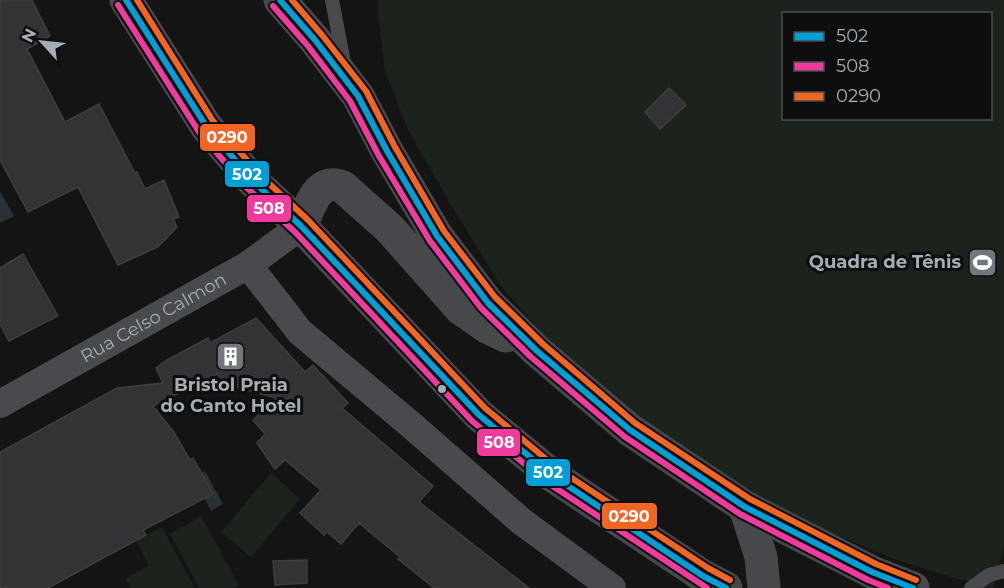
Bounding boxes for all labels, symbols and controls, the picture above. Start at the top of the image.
north arrow [12,12,72,72]
legend [782,12,992,120]
text: N [18,25,40,45]
text: 502 [836,25,868,47]
text: 508 [836,55,870,77]
text: 0290 [836,85,881,107]
line badge: 0290 [199,123,256,152]
text: 0290 [206,128,248,147]
line badge: 502 [224,160,270,188]
text: 502 [232,165,262,184]
line badge: 508 [246,194,292,223]
text: 508 [254,199,284,218]
sports icon: Quadra de Tênis [966,246,998,278]
place label: Quadra de Tênis [809,251,961,273]
street label: Rua Celso Calmon [77,268,230,368]
building icon: Bristol Praia do Canto Hotel [215,340,247,372]
place label: Bristol Praia do Canto Hotel [161,374,301,417]
unlabelled marker [436,383,448,395]
line badge: 508 [476,428,521,457]
text: 508 [484,433,514,452]
line badge: 502 [525,458,571,487]
text: 502 [533,463,563,482]
line badge: 0290 [601,502,658,530]
text: 0290 [608,507,650,526]

